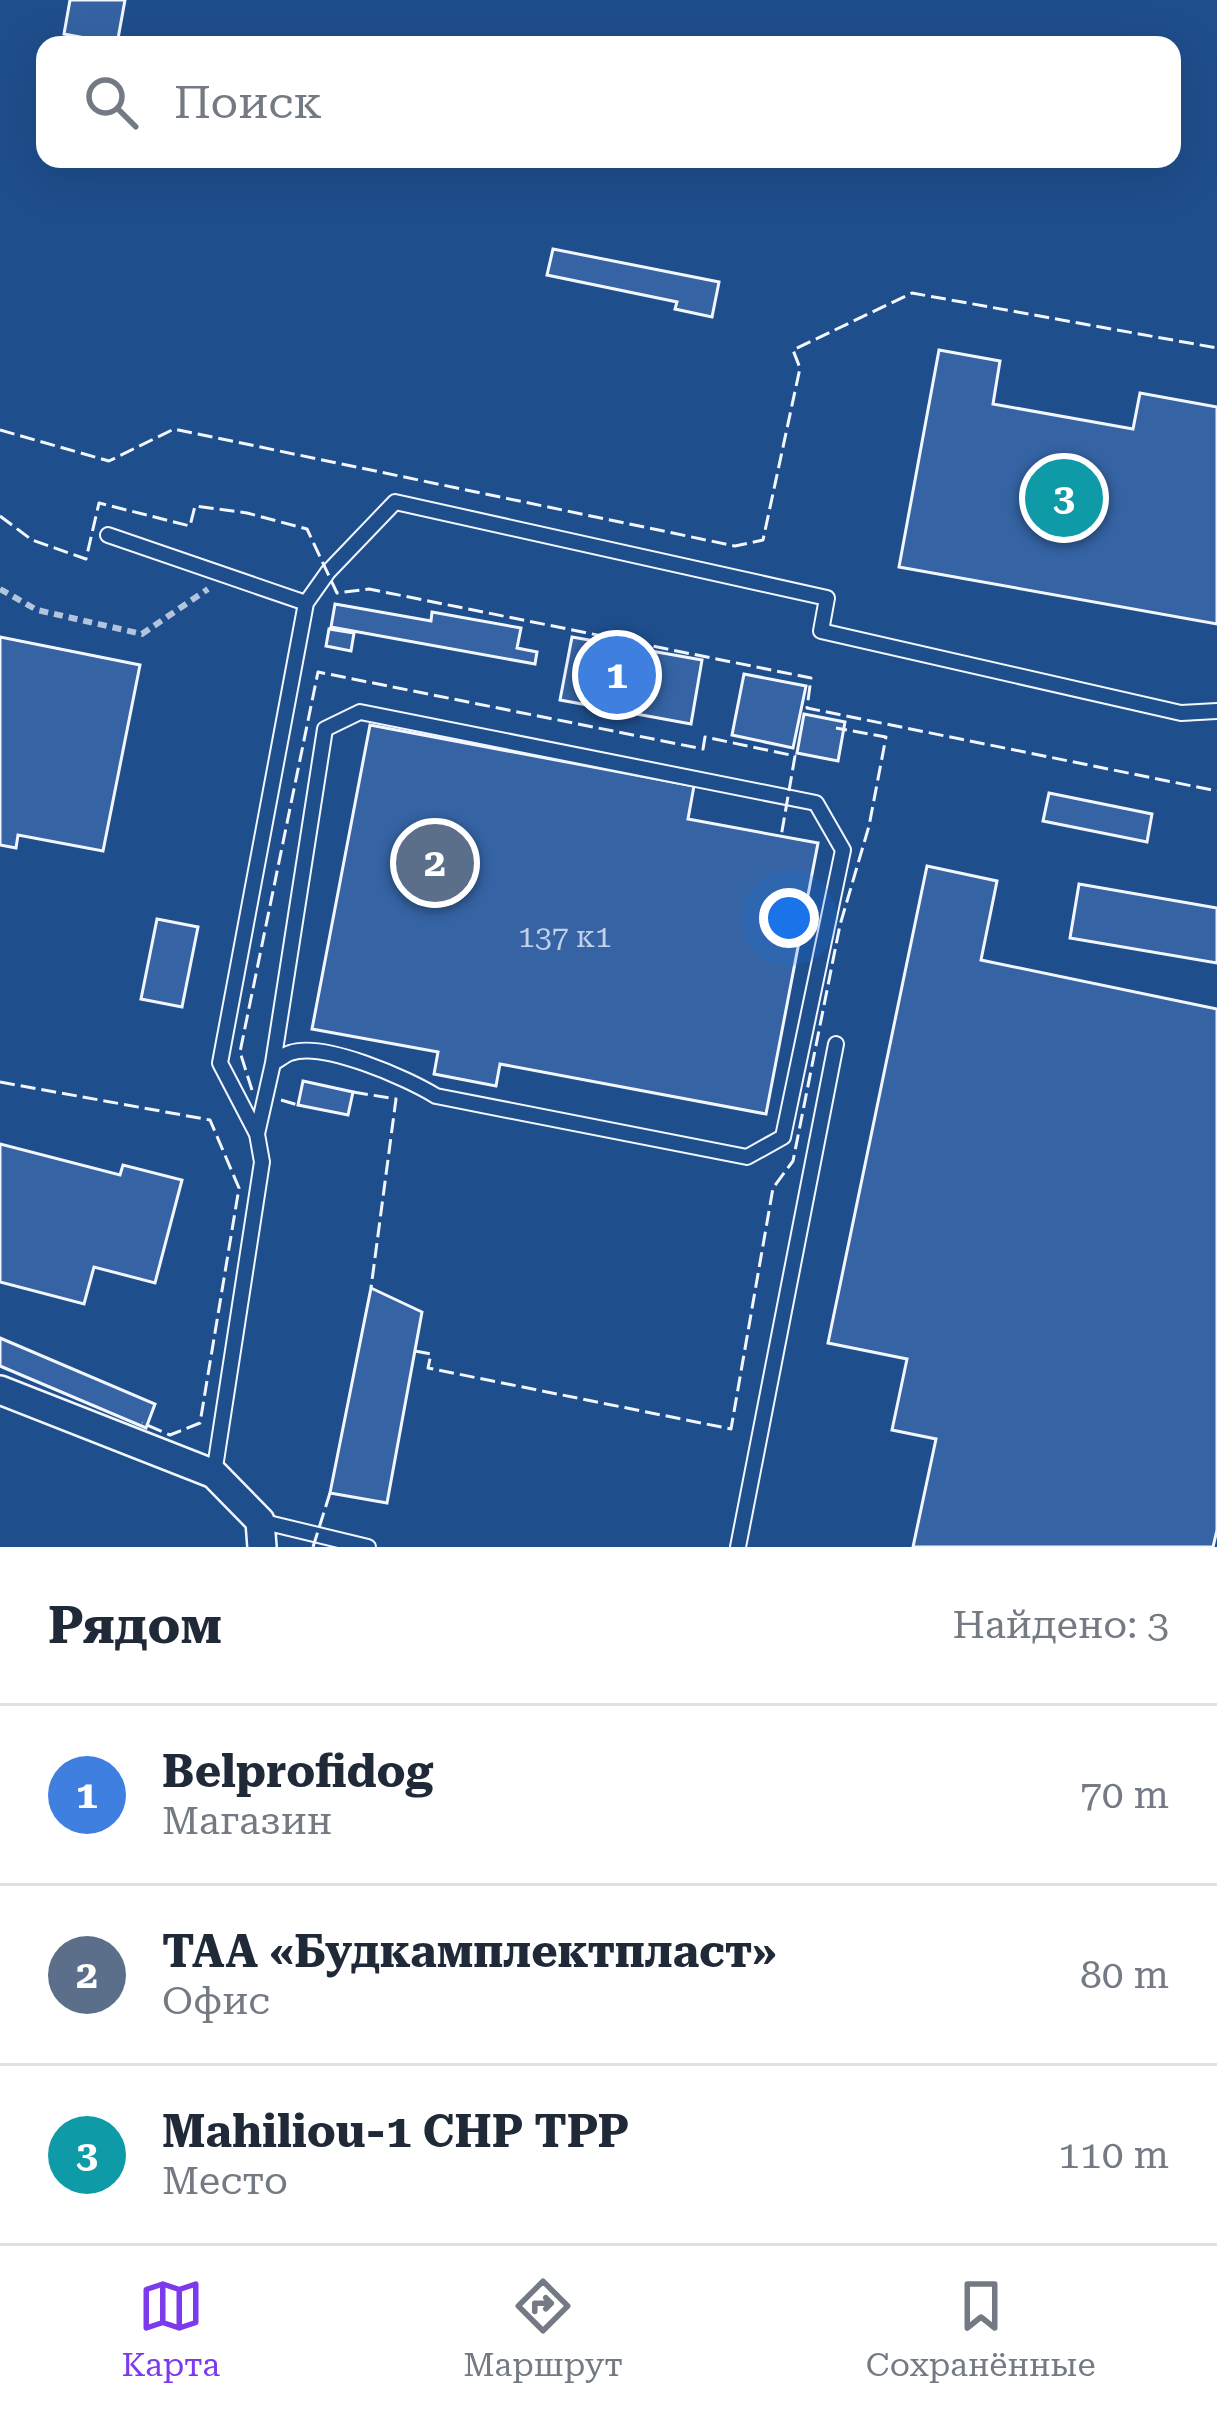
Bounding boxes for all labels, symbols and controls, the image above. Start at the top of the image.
search box [36,36,1181,168]
icon: search [78,69,144,135]
text: Поиск [174,76,322,129]
pin: 3 [1025,453,1103,543]
pin: 1 [578,630,656,720]
pin: 2 [396,818,474,908]
your location [759,888,819,948]
house number: 137 к1 [518,919,612,954]
text: Рядом [48,1596,222,1655]
text: Найдено: 3 [953,1602,1169,1648]
text: Belprofidog [162,1745,433,1798]
text: 1 [76,1772,98,1818]
text: 70 m [1080,1772,1169,1818]
text: Магазин [162,1798,332,1844]
text: ТАА «Будкамплектпласт» [162,1925,777,1978]
text: 2 [76,1952,98,1998]
text: 80 m [1080,1952,1169,1998]
text: Офис [162,1978,270,2024]
text: Mahiliou-1 CHP TPP [162,2105,629,2158]
text: 3 [76,2132,98,2178]
text: 110 m [1058,2132,1169,2178]
text: Место [162,2158,288,2204]
tab: Карта [121,2273,220,2384]
tab: Маршрут [463,2273,623,2384]
tab: Сохранённые [866,2273,1096,2384]

